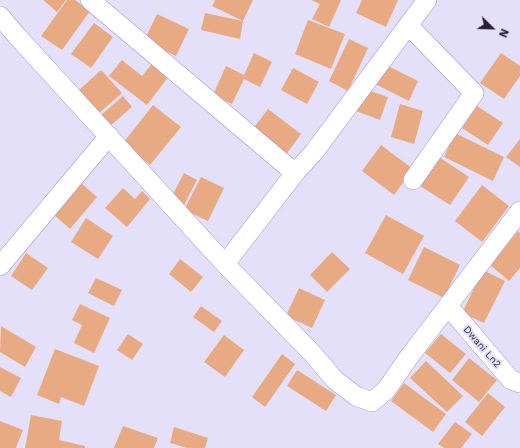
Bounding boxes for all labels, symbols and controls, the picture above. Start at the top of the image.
north arrow [472,8,512,48]
text: N [496,27,511,39]
street label: Dwani Ln2 [461,324,503,370]

